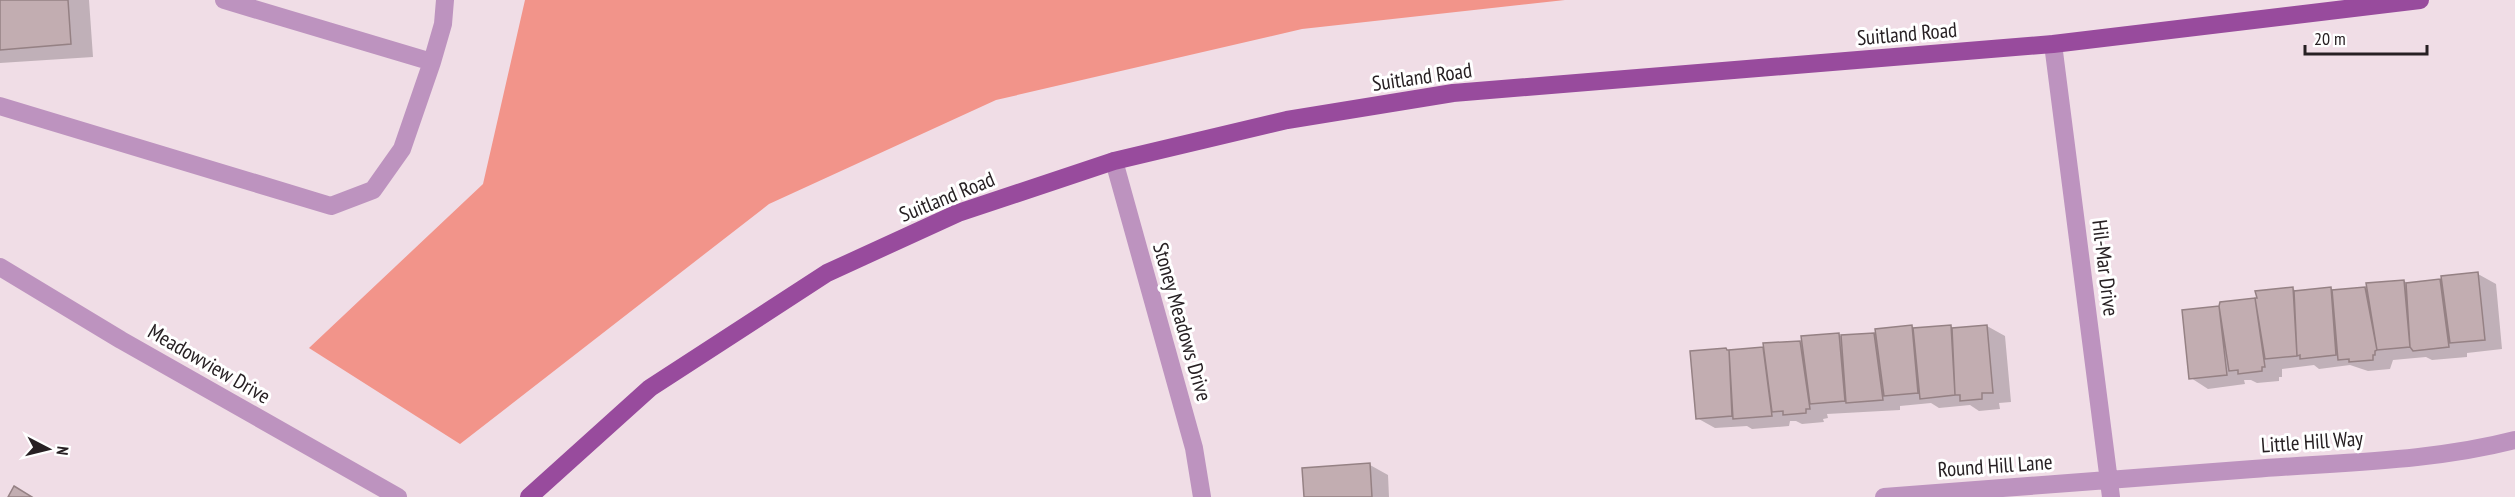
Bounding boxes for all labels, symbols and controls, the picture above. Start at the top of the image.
street label: Suitland Road [1856,16,1958,51]
scale bar [2305,18,2426,56]
text: 20 m [2314,27,2346,50]
street label: Suitland Road [1370,56,1473,97]
street label: Suitland Road [895,165,998,228]
street label: Hil-Mar Drive [2086,218,2125,318]
street label: Stoney Meadows Drive [1147,240,1218,404]
street label: Meadowview Drive [143,318,275,409]
north arrow [18,419,78,479]
street label: Little Hill Way [2260,424,2364,459]
text: N [52,445,73,456]
street label: Round Hill Lane [1937,448,2053,483]

